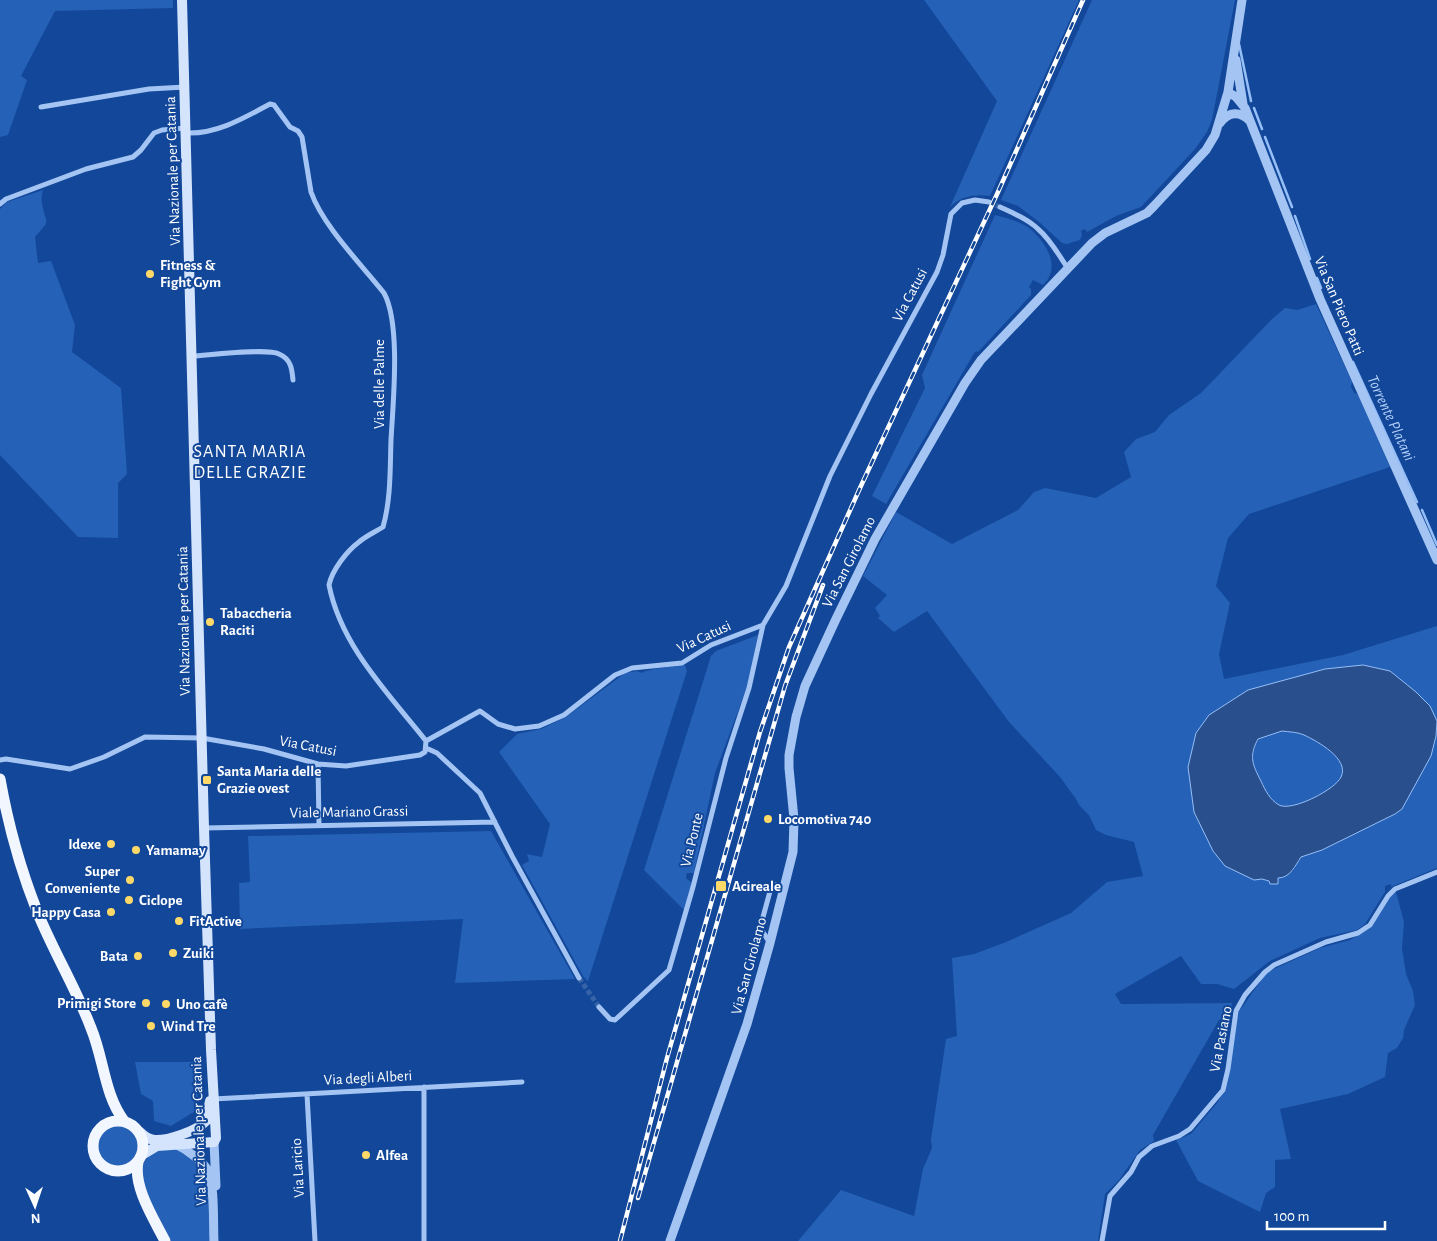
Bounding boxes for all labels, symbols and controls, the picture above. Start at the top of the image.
street label: Via Nazionale per Catania [163,96,183,246]
street label: Via San Piero Patti [1311,254,1367,358]
place label: Fitness & Fight Gym [160,258,221,290]
street label: Via Catusi [890,266,930,324]
marker: Fitness & Fight Gym [144,268,156,280]
street label: Via delle Palme [372,339,387,429]
water label: Torrente Platani [1364,373,1418,464]
district label: SANTA MARIA DELLE GRAZIE [193,443,307,482]
street label: Via San Girolamo [820,514,878,610]
street label: Via Nazionale per Catania [175,546,193,696]
place label: Tabaccheria Raciti [220,606,292,638]
marker: Tabaccheria Raciti [204,616,216,628]
street label: Via Catusi [675,618,733,656]
street label: Via Catusi [278,733,338,759]
place label: Santa Maria delle Grazie ovest [217,764,321,796]
marker: Santa Maria delle Grazie ovest [201,774,213,786]
street label: Viale Mariano Grassi [290,803,408,821]
street label: Via Ponte [678,811,706,869]
place label: Locomotiva 740 [778,812,871,827]
marker: Locomotiva 740 [762,813,774,825]
place label: Idexe [68,837,101,852]
marker: Idexe [105,838,117,850]
place label: Yamamay [146,843,206,858]
marker: Yamamay [130,844,142,856]
place label: Super Conveniente [45,864,121,896]
marker: Super Conveniente [124,874,136,886]
marker: Acireale [714,879,728,893]
place label: Acireale [732,879,781,894]
place label: Ciclope [139,893,183,908]
marker: Ciclope [123,894,135,906]
place label: Happy Casa [31,905,101,920]
marker: Happy Casa [105,906,117,918]
place label: FitActive [189,914,242,929]
marker: FitActive [173,915,185,927]
street label: Via San Girolamo [729,916,769,1016]
place label: Zuiki [183,946,214,961]
marker: Zuiki [167,947,179,959]
place label: Bata [100,949,128,964]
marker: Bata [132,950,144,962]
place label: Primigi Store [57,996,136,1011]
marker: Primigi Store [140,997,152,1009]
place label: Uno cafè [176,997,228,1012]
marker: Uno cafè [160,998,172,1010]
street label: Via Pasiano [1207,1005,1235,1073]
place label: Wind Tre [161,1019,216,1034]
marker: Wind Tre [145,1020,157,1032]
street label: Via Nazionale per Catania [189,1056,209,1206]
street label: Via degli Alberi [323,1068,413,1088]
street label: Via Laricio [289,1138,307,1198]
place label: Alfea [376,1148,408,1163]
marker: Alfea [360,1149,372,1161]
north arrow [10,1181,60,1231]
scale bar [1267,1198,1384,1230]
text: 100 m [1274,1209,1309,1224]
text: N [30,1211,41,1225]

